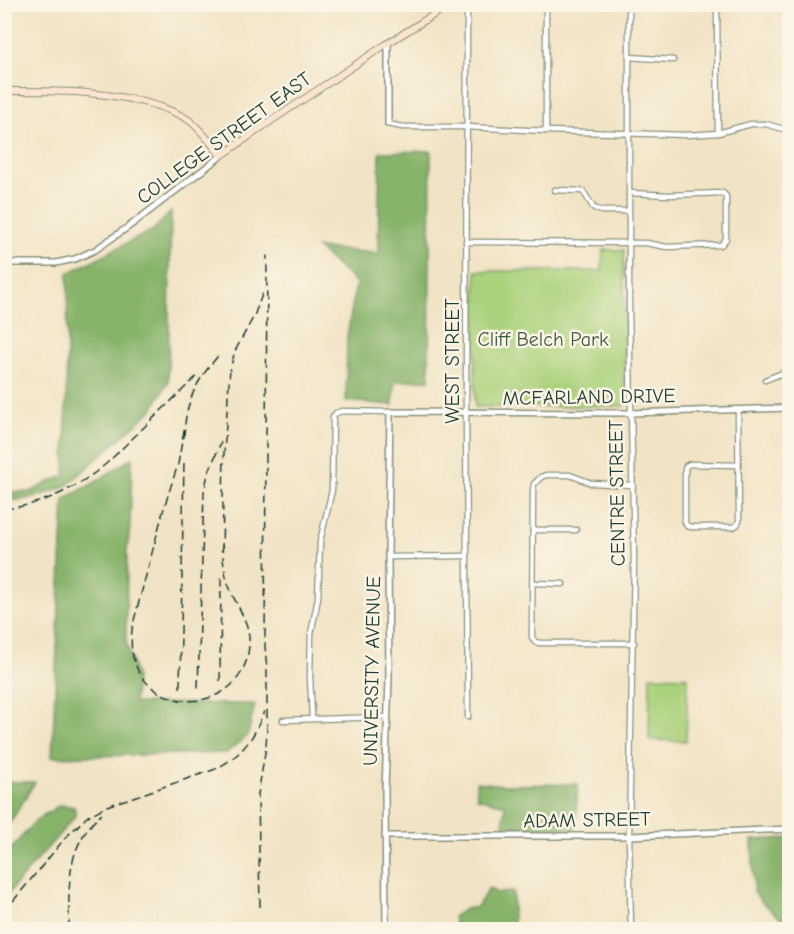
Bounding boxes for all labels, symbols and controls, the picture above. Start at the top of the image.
street label: COLLEGE STREET EAST [132,67,316,209]
street label: WEST STREET [441,298,464,424]
park label: Cliff Belch Park [477,328,609,351]
street label: MCFARLAND DRIVE [502,384,676,410]
street label: CENTRE STREET [604,419,630,566]
street label: UNIVERSITY AVENUE [359,576,385,766]
street label: ADAM STREET [523,807,651,833]

